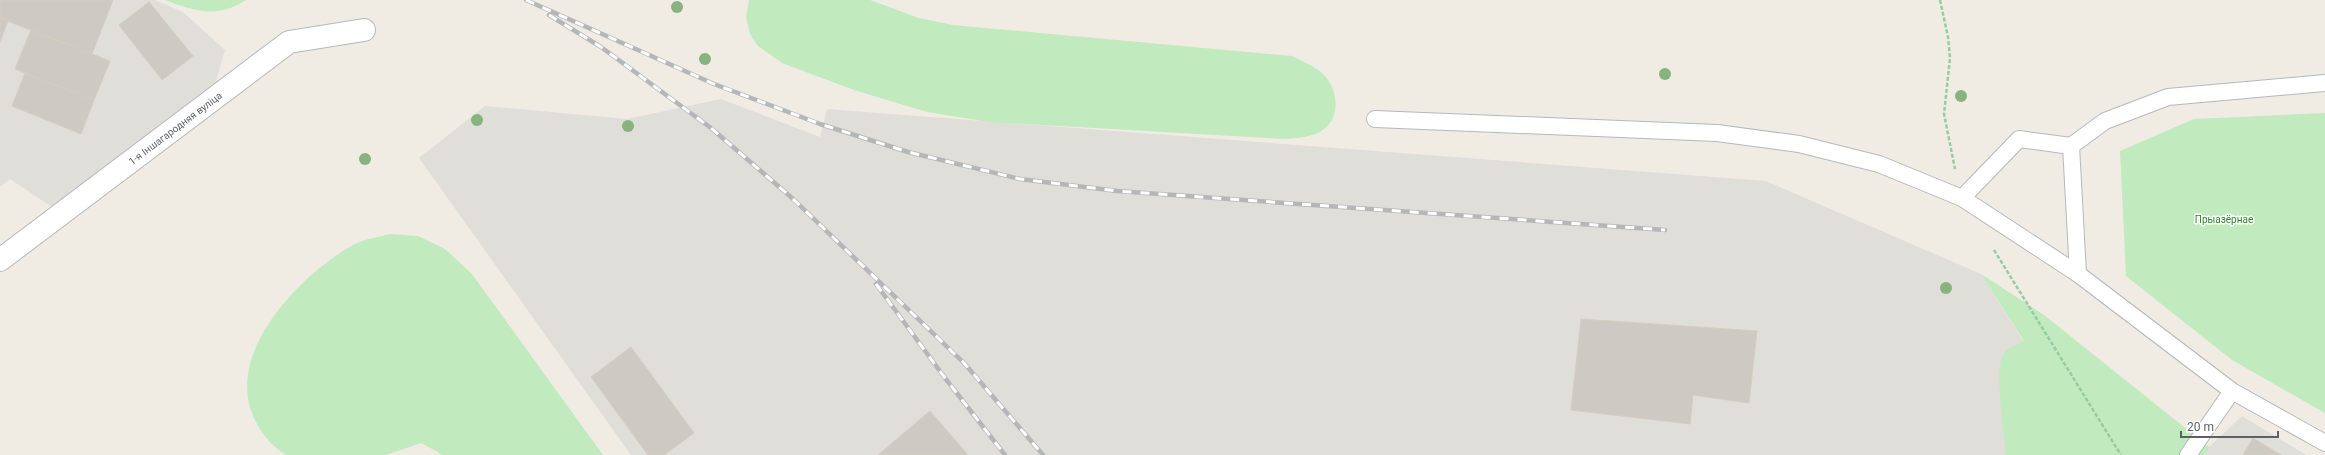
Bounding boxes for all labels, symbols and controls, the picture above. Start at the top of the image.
street label: 1-я Іншагародняя вуліца [126,90,224,167]
park label: Прыазёрнае [2195,214,2253,225]
scale bar [2181,413,2278,439]
text: 20 m [2187,420,2214,434]

